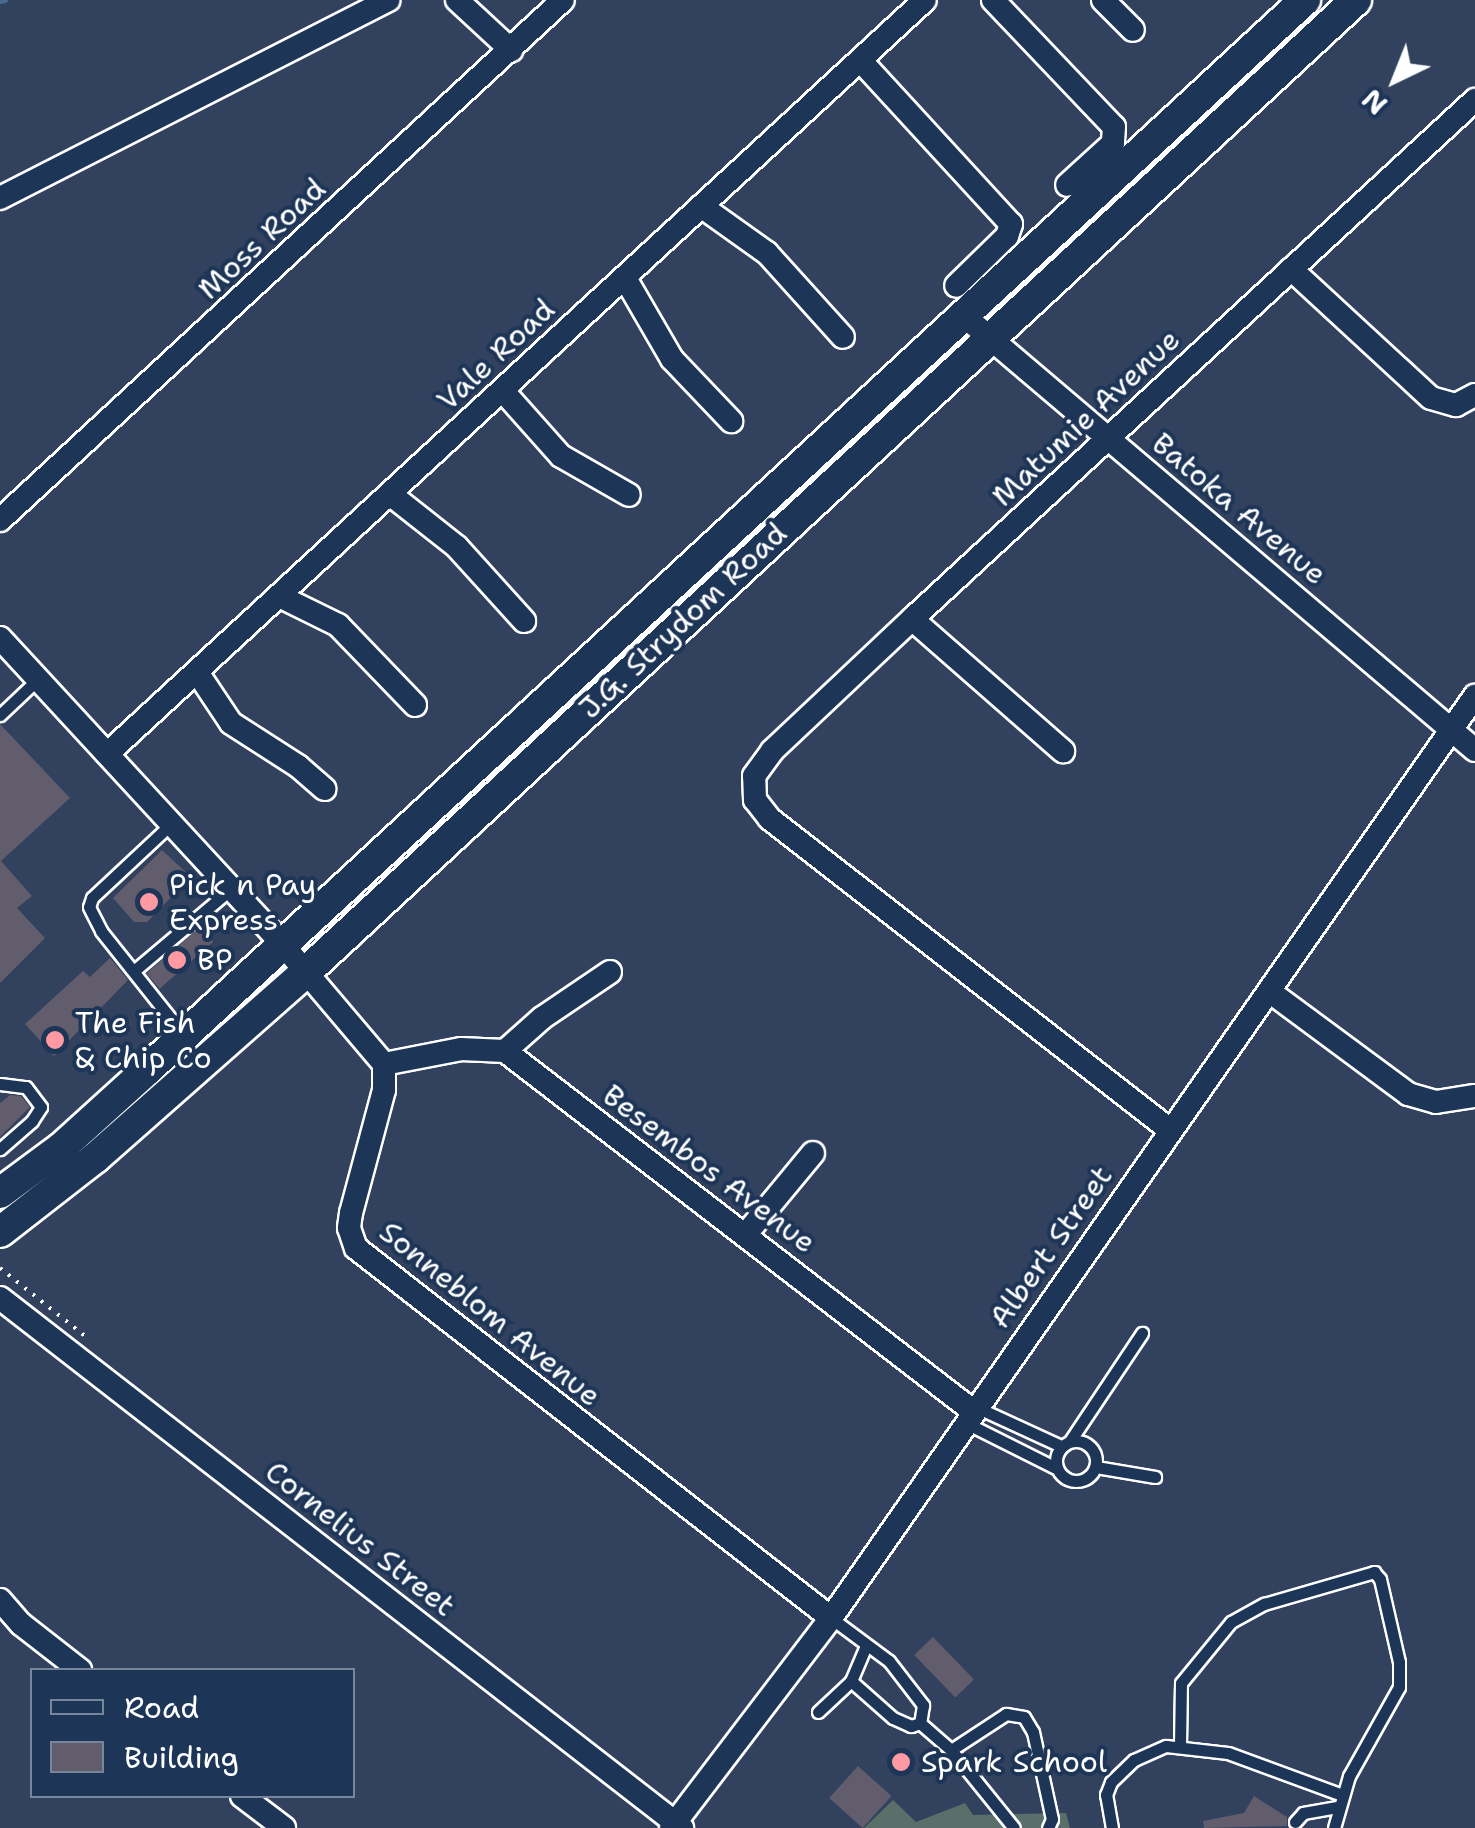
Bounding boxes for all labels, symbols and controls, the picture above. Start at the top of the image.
north arrow [1345,30,1445,130]
text: N [1353,80,1396,123]
street label: Moss Road [191,171,333,307]
street label: Vale Road [430,292,562,418]
street label: Matumie Avenue [985,322,1187,514]
street label: Batoka Avenue [1144,426,1334,592]
street label: J.G. Strydom Road [572,516,794,726]
place label: Pick n Pay Express [169,867,316,938]
marker: Pick n Pay Express [138,891,160,913]
place label: BP [197,942,233,978]
marker: BP [166,949,188,971]
place label: The Fish & Chip Co [75,1005,212,1076]
marker: The Fish & Chip Co [44,1029,66,1051]
street label: Besembos Avenue [595,1077,823,1261]
street label: Albert Street [982,1159,1120,1335]
street label: Sonneblom Avenue [372,1214,608,1414]
street label: Cornelius Street [258,1454,462,1624]
legend [30,1668,355,1798]
text: Road [124,1687,199,1728]
text: Building [124,1737,239,1778]
place label: Spark School [921,1744,1107,1780]
marker: Spark School [890,1751,912,1773]

